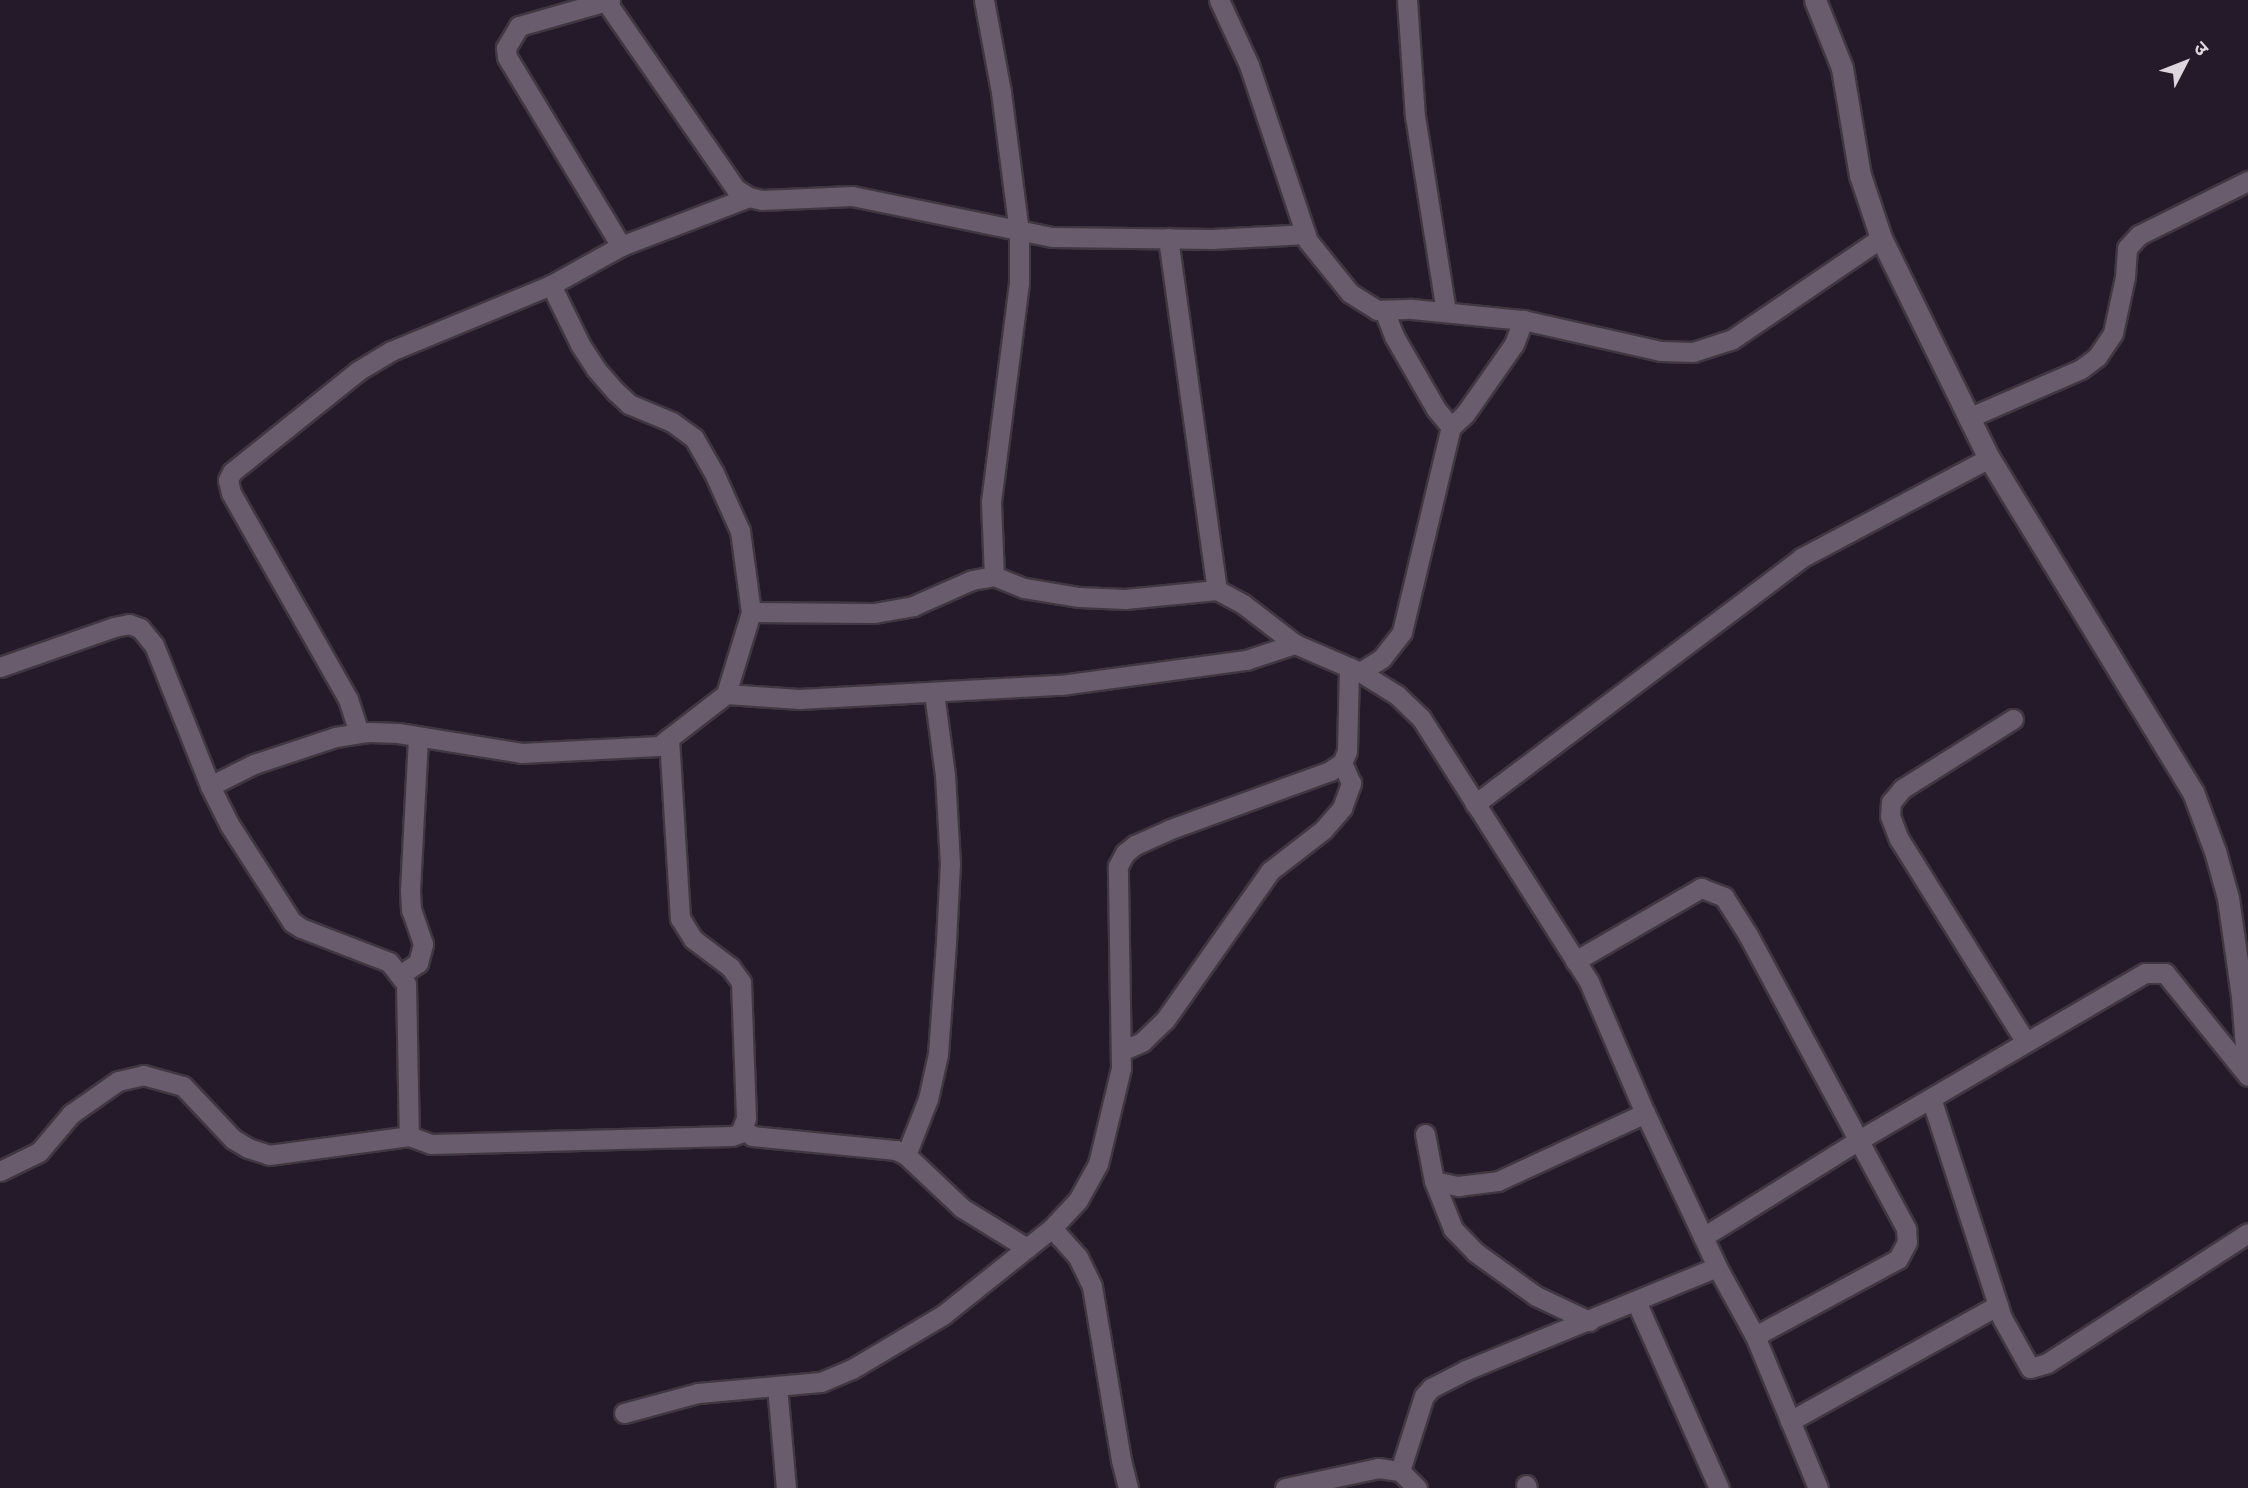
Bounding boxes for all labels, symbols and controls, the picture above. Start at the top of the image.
north arrow [2150,28,2220,98]
text: उ [2189,37,2213,60]

